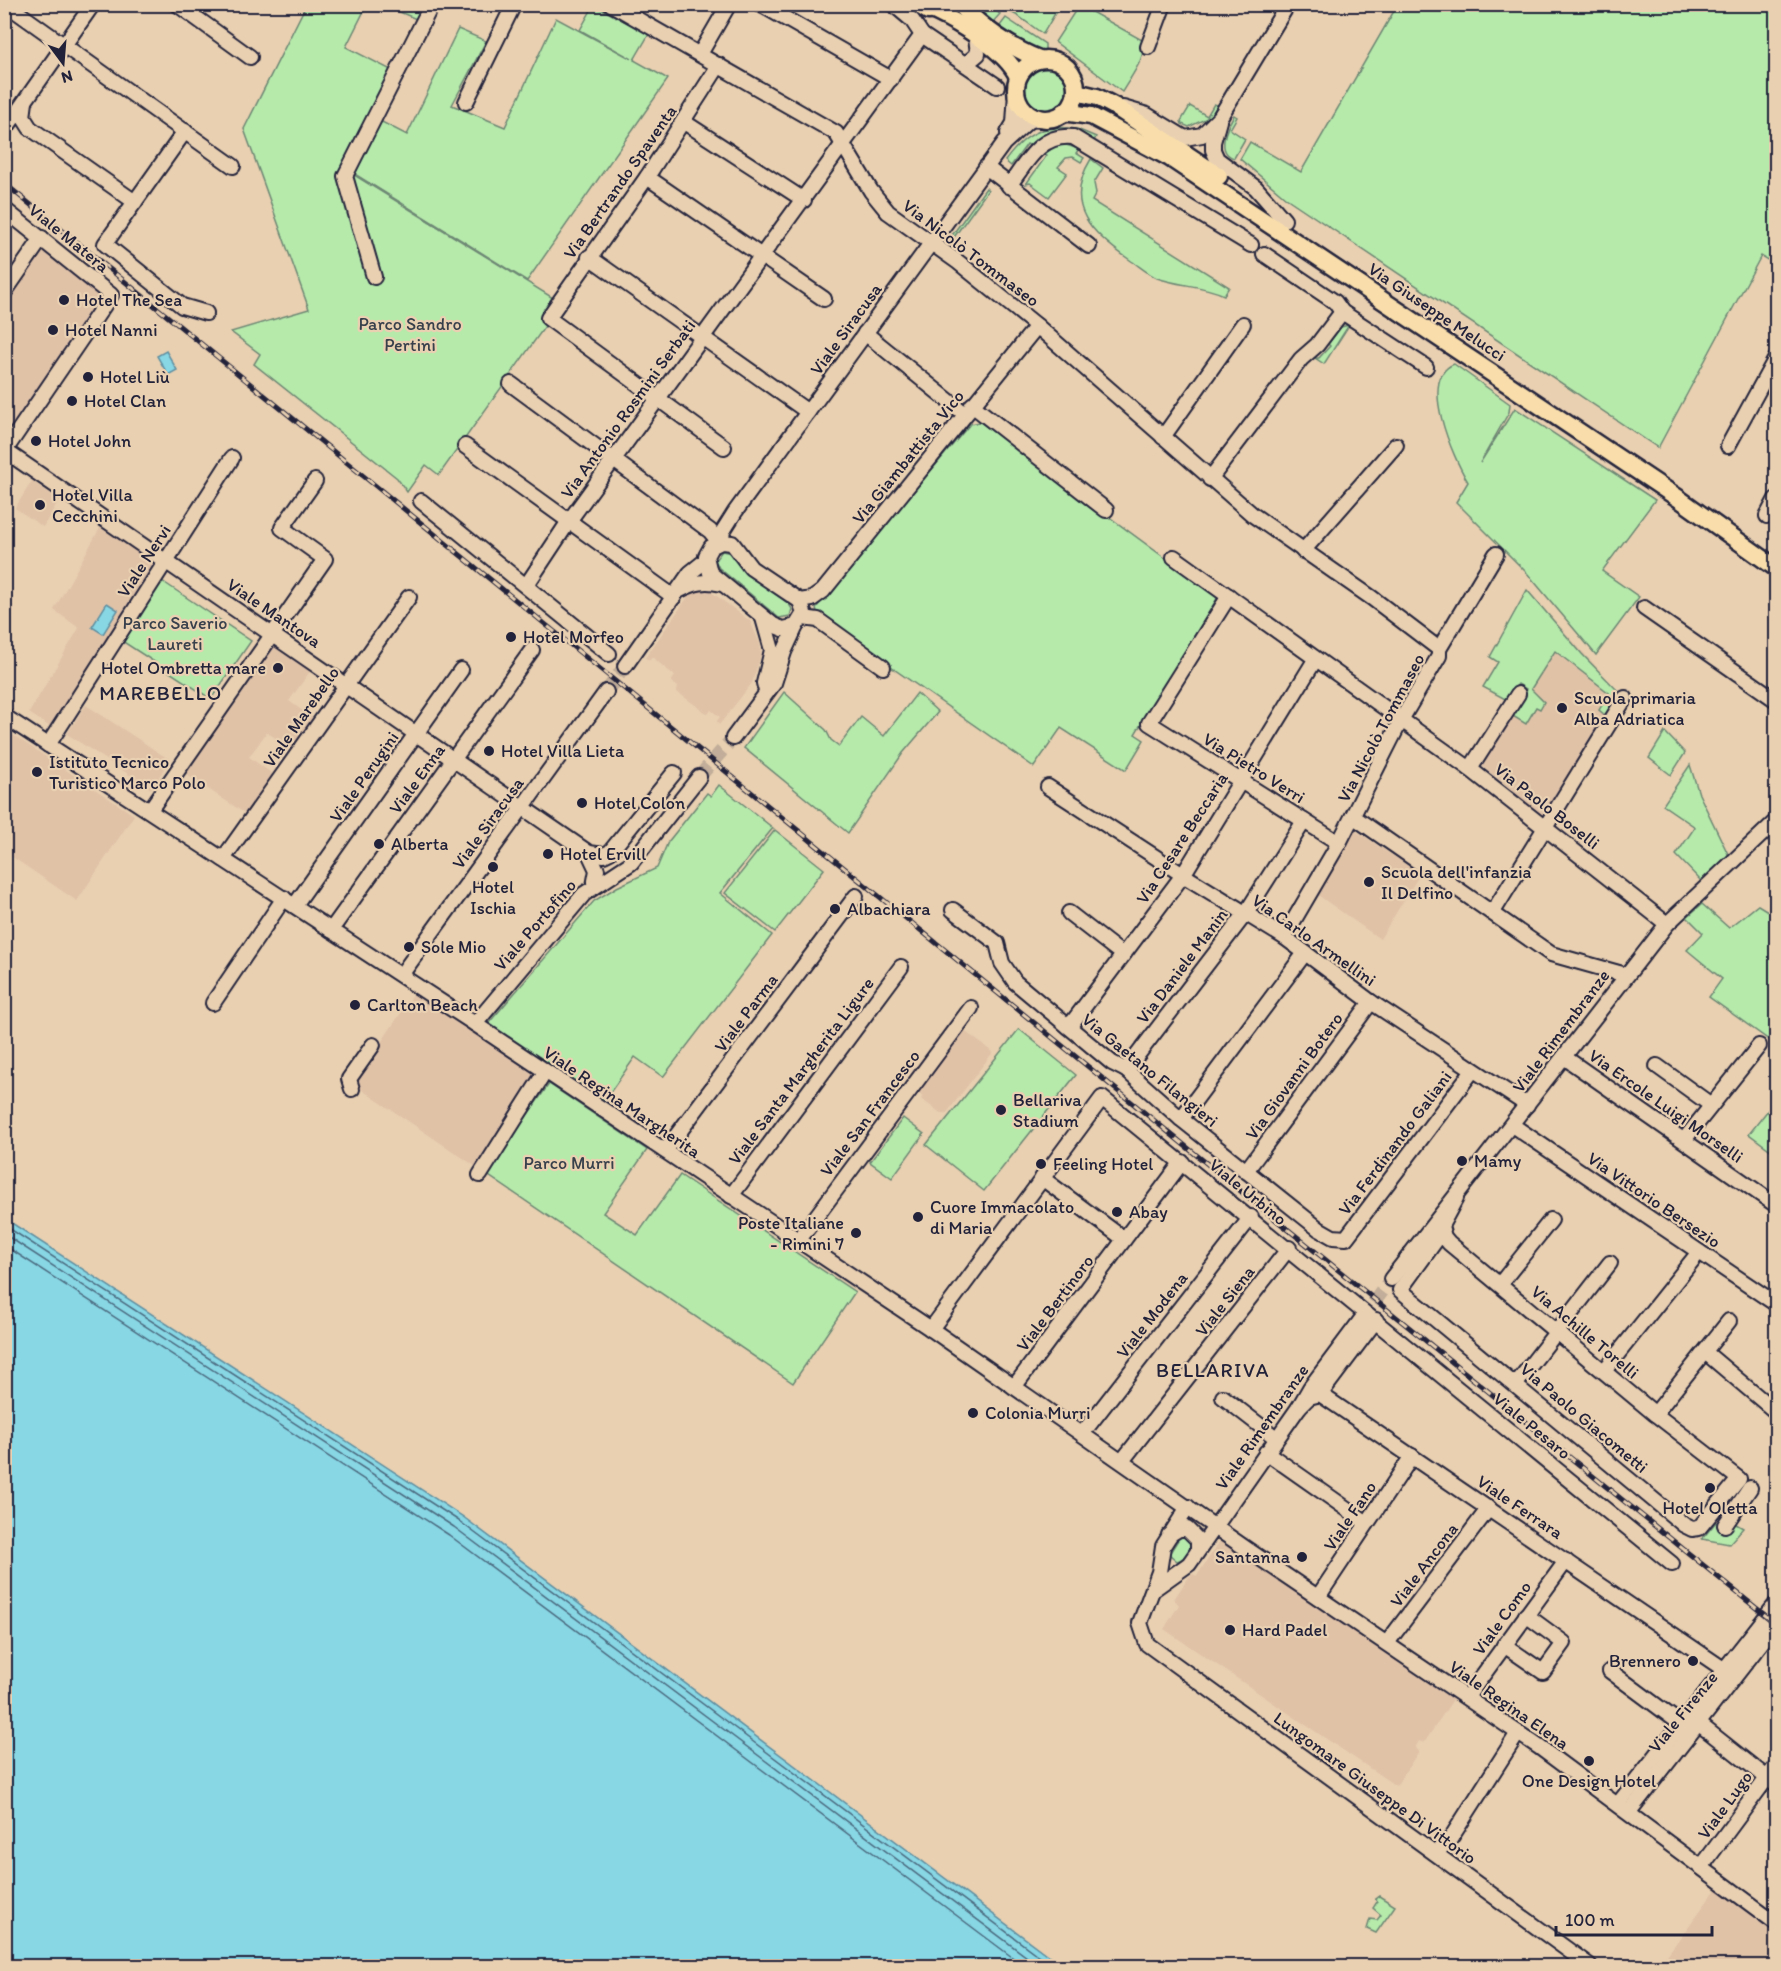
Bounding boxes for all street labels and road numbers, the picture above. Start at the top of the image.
street label: Via Bertrando Spaventa [559,101,681,263]
street label: Via Nicolò Tommaseo [898,194,1044,312]
street label: Viale Matera [24,199,114,278]
street label: Via Giuseppe Melucci [1364,258,1510,366]
street label: Viale Siracusa [805,278,887,379]
street label: Via Antonio Rosmini Serbati [556,315,700,503]
street label: Via Giambattista Vico [847,386,969,528]
street label: Viale Nervi [112,520,176,602]
street label: Viale Mantova [223,573,326,653]
street label: Via Nicolò Tommaseo [1332,650,1430,806]
street label: Viale Marebello [258,662,344,772]
street label: Viale Perugini [325,727,403,827]
street label: Via Pietro Verri [1199,728,1309,808]
street label: Viale Enna [384,739,450,818]
street label: Via Paolo Boselli [1490,758,1604,854]
street label: Via Cesare Beccaria [1131,768,1233,908]
street label: Viale Siracusa [447,772,529,873]
street label: Viale Portofino [489,874,581,976]
street label: Via Carlo Armellini [1248,889,1380,991]
street label: Via Daniele Manin [1132,904,1232,1028]
street label: Viale Rimembranze [1508,965,1614,1097]
street label: Viale Parma [709,969,783,1056]
street label: Viale Santa Margherita Ligure [723,973,879,1169]
street label: Via Gaetano Filangieri [1077,1008,1223,1132]
street label: Via Giovanni Botero [1240,1008,1348,1144]
street label: Viale Regina Margherita [539,1041,705,1163]
street label: Via Ercole Luigi Morselli [1584,1044,1748,1168]
street label: Viale San Francesco [815,1045,925,1181]
street label: Via Ferdinando Galiani [1333,1066,1457,1220]
street label: Via Vittorio Bersezio [1583,1147,1725,1253]
street label: Viale Urbino [1205,1154,1291,1230]
street label: Viale Bertinoro [1012,1250,1098,1356]
street label: Viale Siena [1190,1261,1260,1341]
street label: Viale Modena [1112,1267,1193,1362]
street label: Via Achille Torelli [1527,1280,1643,1384]
street label: Via Paolo Giacometti [1516,1358,1652,1478]
street label: Viale Rimembranze [1210,1360,1314,1494]
street label: Viale Pesaro [1489,1388,1575,1464]
street label: Viale Ferrara [1473,1470,1568,1544]
street label: Viale Fano [1319,1477,1381,1555]
street label: Viale Ancona [1385,1518,1463,1611]
street label: Viale Como [1468,1577,1536,1659]
street label: Viale Regina Elena [1445,1656,1573,1755]
street label: Viale Firenze [1643,1667,1723,1757]
street label: Lungomare Giuseppe Di Vittorio [1269,1707,1481,1869]
street label: Viale Lugo [1693,1766,1757,1844]

